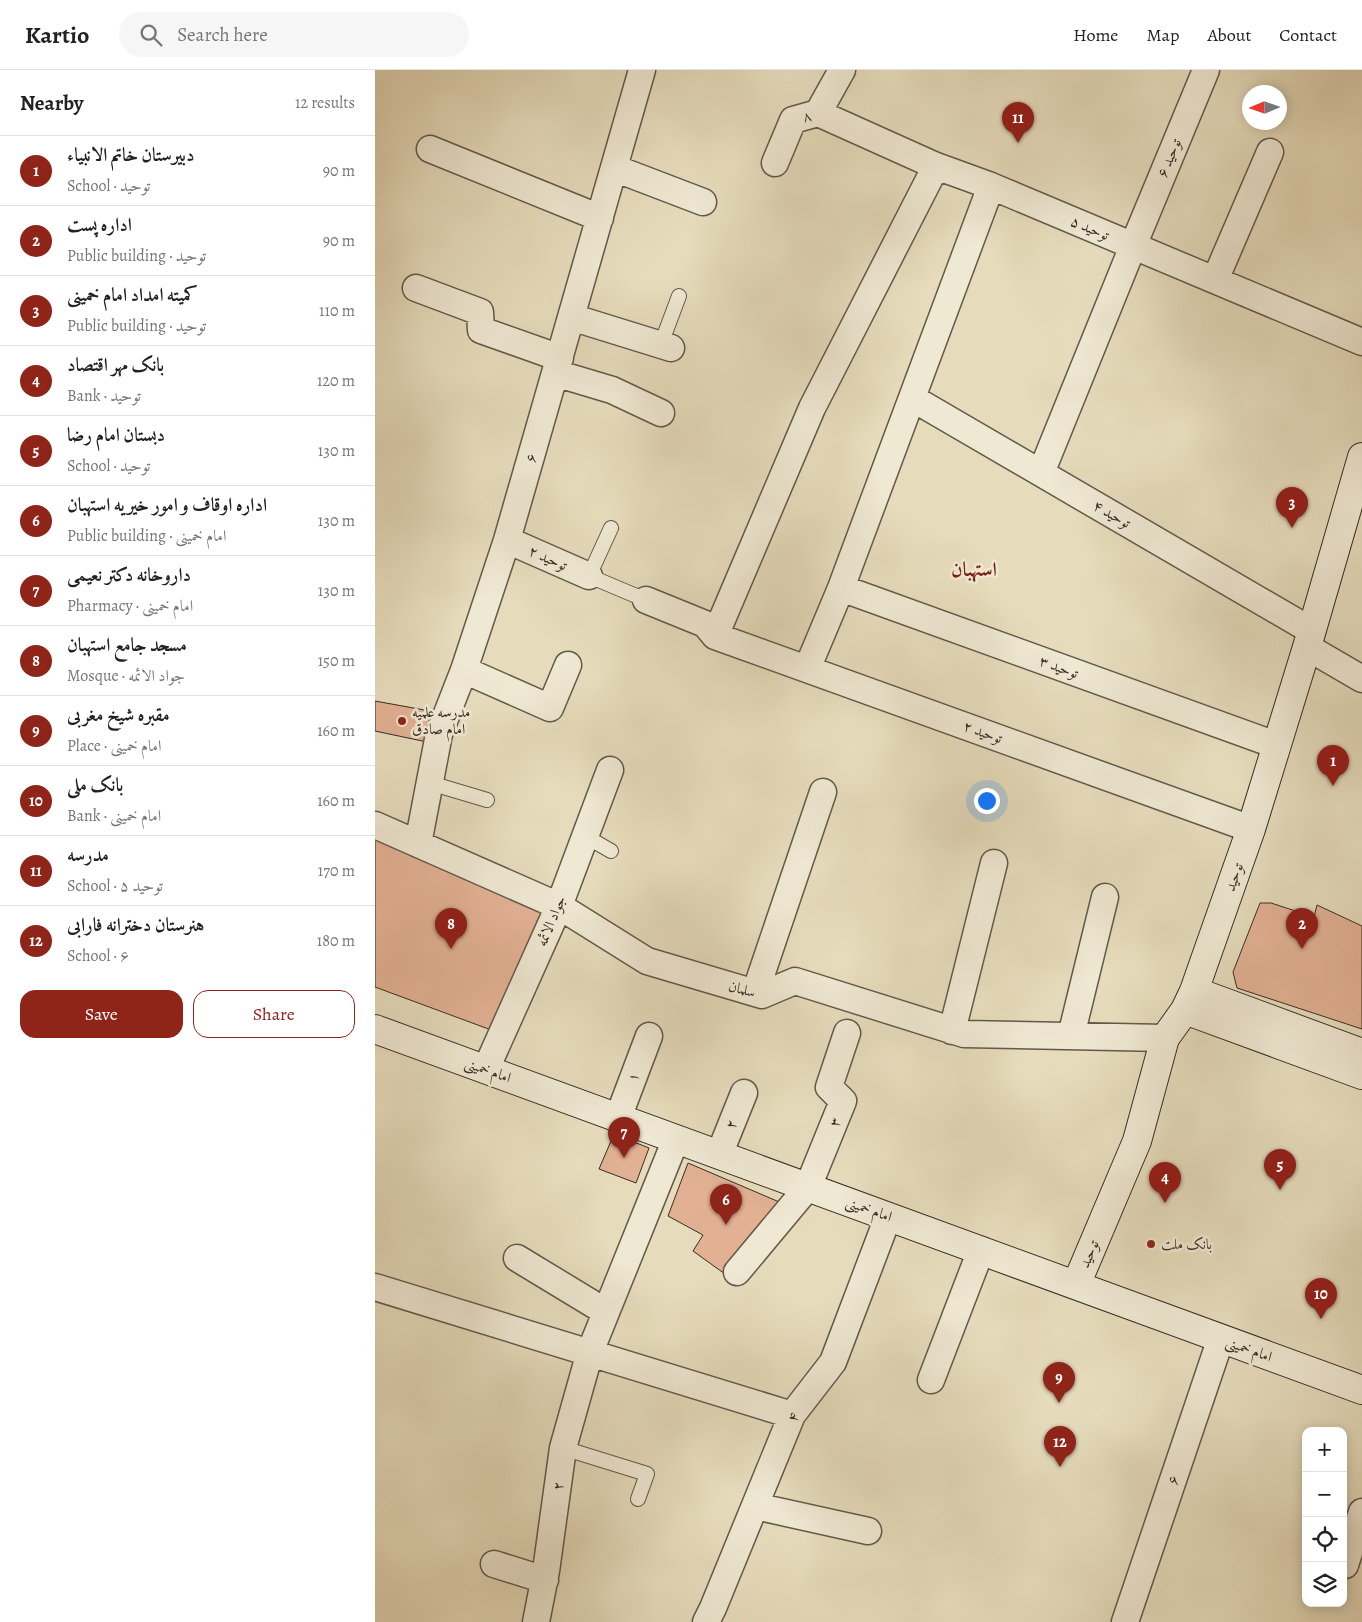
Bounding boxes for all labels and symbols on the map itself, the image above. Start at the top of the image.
north arrow [1242,85,1287,130]
pin: 11 [1002,102,1034,143]
street label: ۸ [800,105,814,127]
street label: توحید ۶ [1152,135,1186,180]
street label: توحید ۵ [1068,211,1113,245]
street label: ۶ [520,451,542,465]
pin: 3 [1276,487,1308,528]
street label: توحید ۴ [1090,495,1135,533]
street label: توحید ۲ [526,541,571,575]
district label: استهبان [951,556,997,583]
street label: توحید ۳ [1037,651,1082,683]
place label: مدرسه علمیه امام صادق [412,702,470,742]
marker: مدرسه علمیه امام صادق [396,715,408,727]
street label: توحید ۲ [961,716,1006,748]
pin: 1 [1317,745,1349,786]
your location [974,788,1000,814]
street label: توحید [1220,860,1248,894]
street label: جواد الائمه [531,893,571,949]
pin: 8 [435,908,467,949]
pin: 2 [1286,908,1318,949]
street label: سلمان [726,976,758,1002]
street label: امام خمینی [461,1052,514,1090]
street label: ۱ [622,1069,644,1085]
street label: ۳ [824,1114,846,1130]
street label: ۲ [720,1116,742,1132]
pin: 7 [608,1117,640,1158]
pin: 5 [1264,1149,1296,1190]
pin: 4 [1149,1162,1181,1203]
pin: 6 [710,1184,742,1225]
street label: امام خمینی [842,1191,895,1229]
place label: بانک ملت [1161,1234,1212,1254]
street label: توحید [1074,1237,1104,1271]
marker: بانک ملت [1145,1238,1157,1250]
pin: 10 [1305,1278,1337,1319]
street label: امام خمینی [1222,1331,1275,1369]
pin: 9 [1043,1362,1075,1403]
street label: ۴ [782,1408,804,1426]
pin: 12 [1044,1426,1076,1467]
street label: ۶ [1162,1473,1184,1487]
street label: ۲ [547,1480,569,1492]

